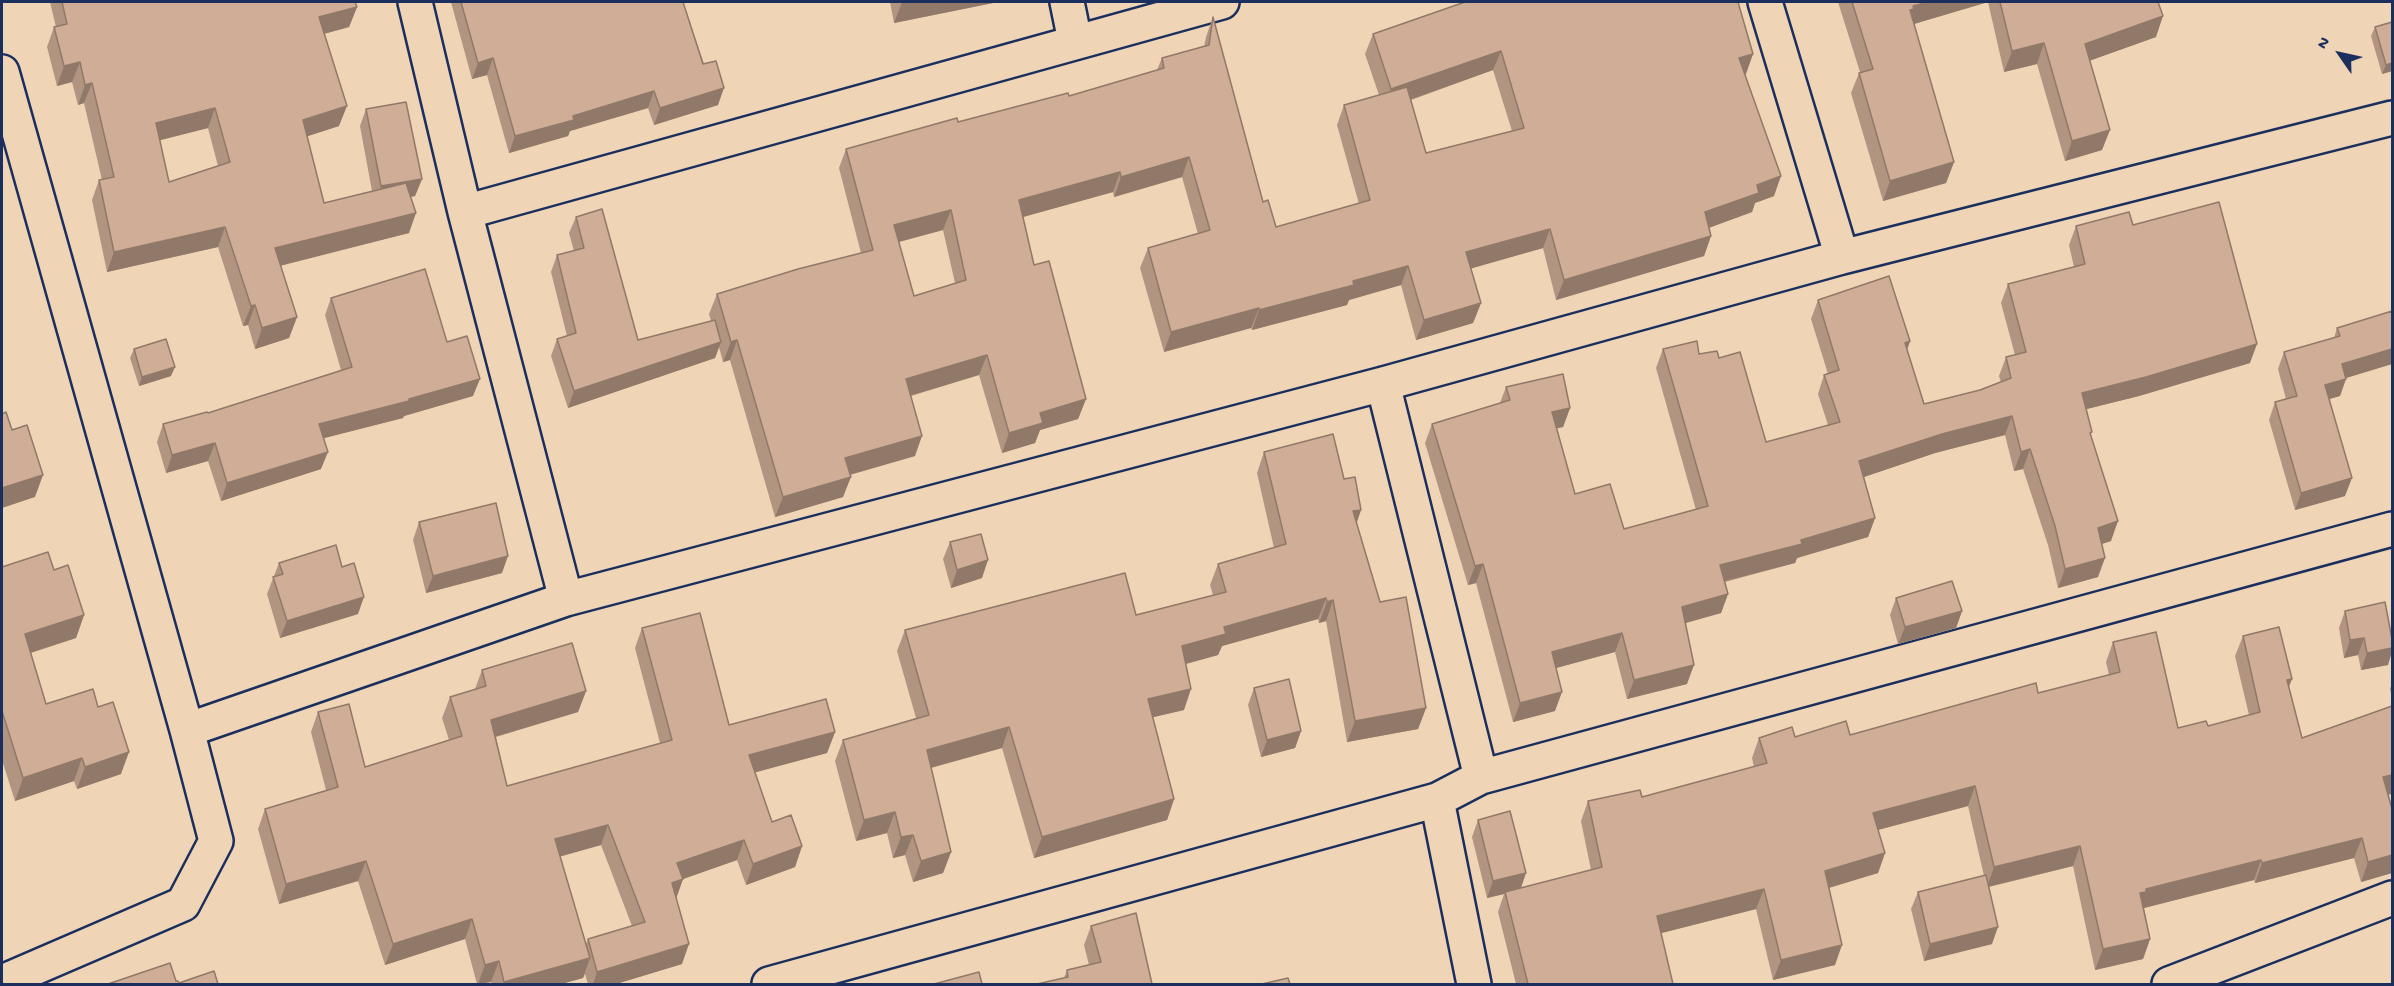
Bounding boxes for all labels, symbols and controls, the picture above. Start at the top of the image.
north arrow [2310,24,2370,84]
text: N [2314,34,2335,53]

